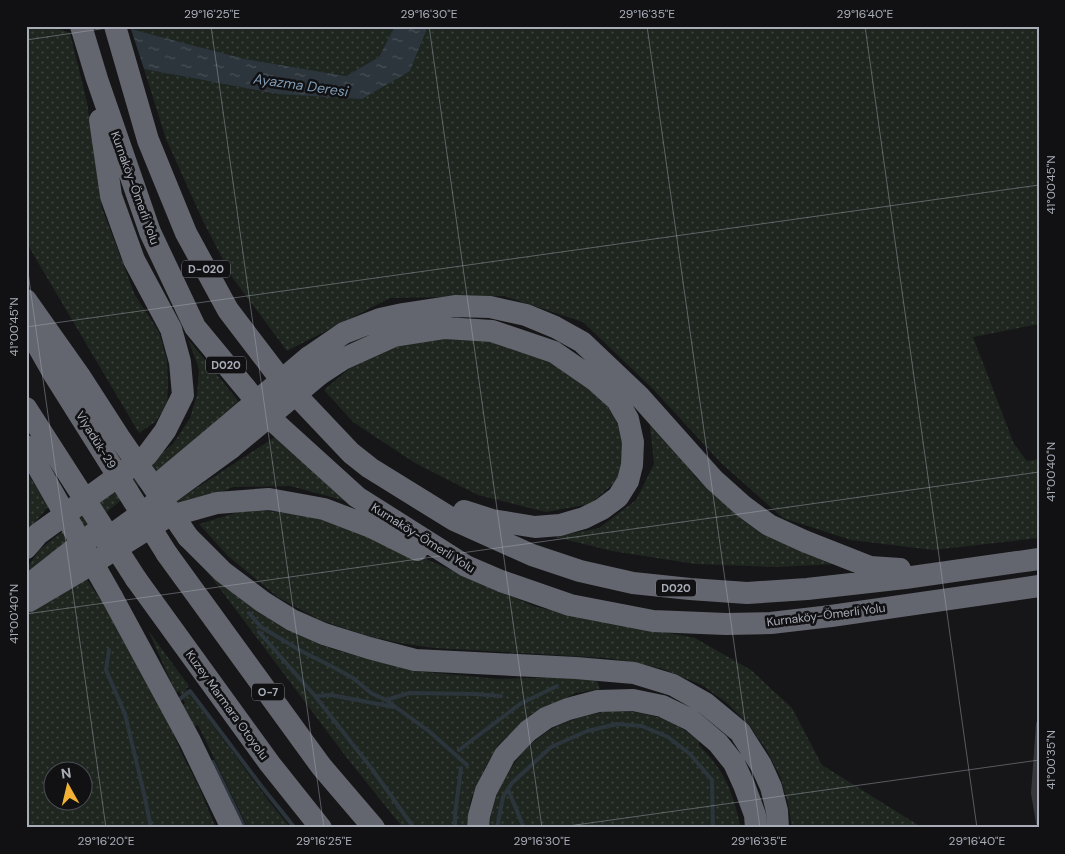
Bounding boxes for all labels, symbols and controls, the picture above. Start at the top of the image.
text: 29°16'25"E [184,6,240,22]
text: 29°16'30"E [400,6,458,22]
text: 29°16'35"E [619,6,675,22]
text: 29°16'40"E [837,6,894,22]
water label: Ayazma Deresi [252,69,350,101]
street label: Kurnaköy-Ömerli Yolu [107,129,163,247]
text: 41°00'45"N [1043,155,1059,215]
road number: D-020 [182,260,230,278]
text: 41°00'45"N [6,297,22,357]
road number: D020 [206,356,246,374]
street label: Viyadük-29 [72,408,120,472]
text: 41°00'40"N [1043,442,1059,502]
street label: Kurnaköy-Ömerli Yolu [368,500,478,577]
road number: D020 [656,580,696,596]
text: 41°00'40"N [6,584,22,644]
street label: Kurnaköy-Ömerli Yolu [766,600,886,630]
street label: Kuzey Marmara Otoyolu [182,647,272,763]
road number: O-7 [252,684,284,700]
text: 41°00'35"N [1043,730,1059,790]
north arrow [42,762,92,812]
text: N [60,764,73,783]
text: 29°16'20"E [78,833,135,849]
text: 29°16'25"E [296,833,352,849]
text: 29°16'30"E [513,833,571,849]
text: 29°16'35"E [731,833,787,849]
text: 29°16'40"E [949,833,1006,849]

